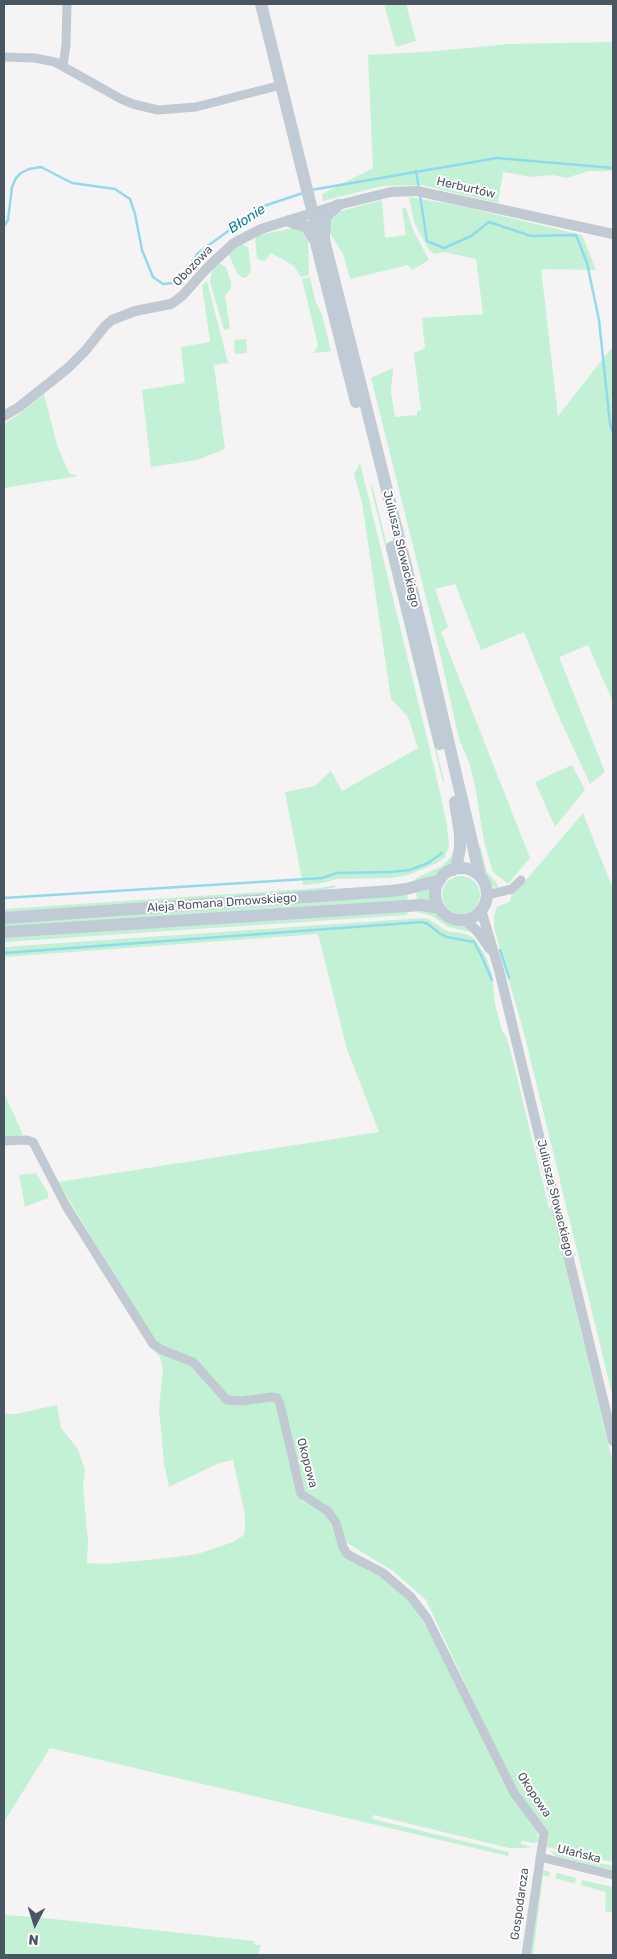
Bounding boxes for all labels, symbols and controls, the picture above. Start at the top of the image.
street label: Herburtów [435,174,497,202]
water label: Błonie [225,201,269,237]
street label: Obozowa [170,243,216,289]
street label: Juliusza Słowackiego [380,489,422,609]
street label: Aleja Romana Dmowskiego [147,891,297,915]
street label: Juliusza Słowackiego [534,1138,576,1258]
street label: Okopowa [293,1437,321,1489]
street label: Okopowa [514,1770,554,1820]
street label: Ułańska [556,1842,602,1866]
street label: Gospodarcza [508,1867,532,1941]
north arrow [10,1899,60,1949]
text: N [28,1931,39,1948]

